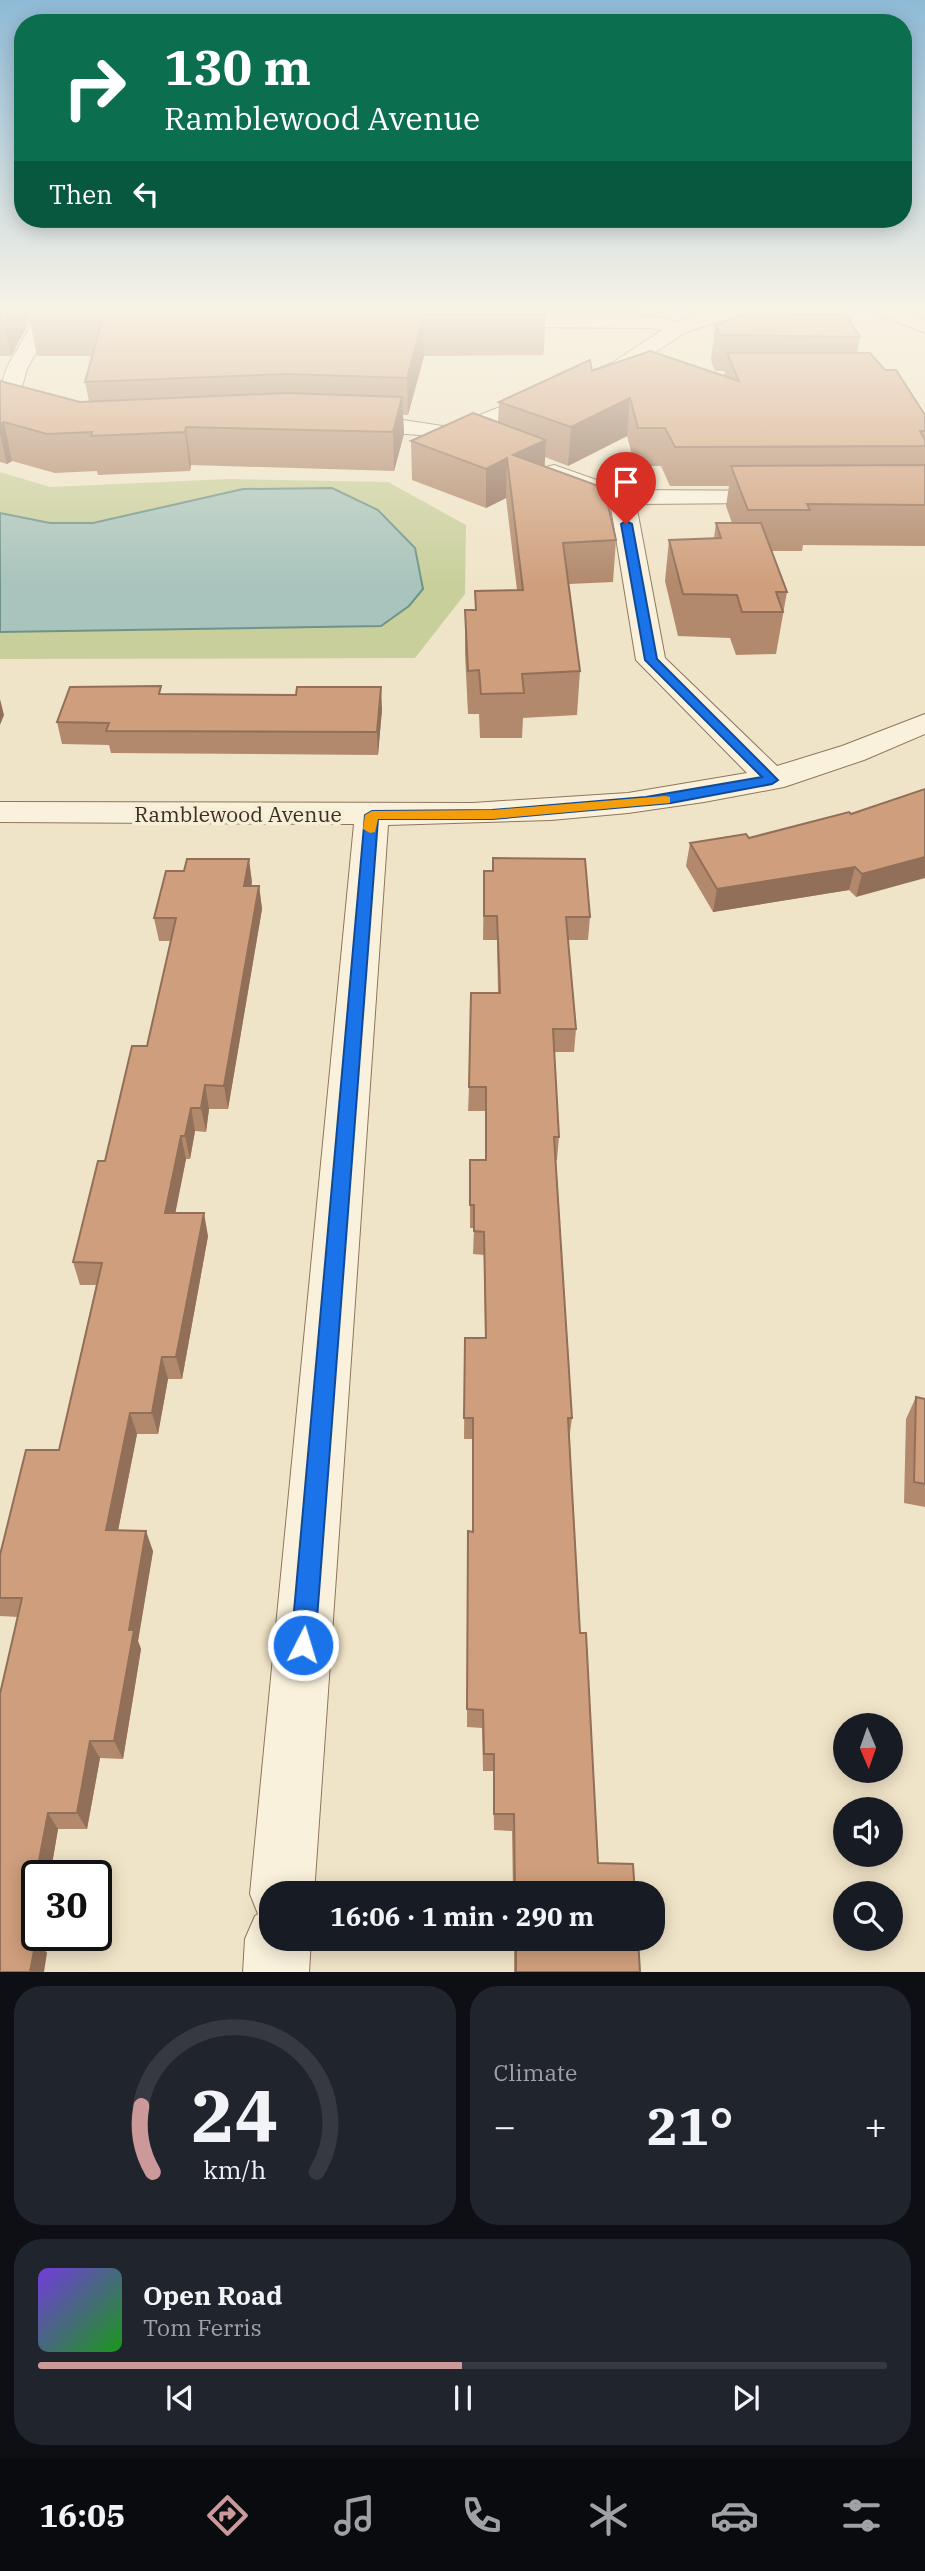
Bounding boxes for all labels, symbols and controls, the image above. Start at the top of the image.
text: 130 m [164,35,311,98]
icon: right [49,42,140,133]
text: Ramblewood Avenue [164,97,480,139]
icon: left [127,175,165,213]
text: Then [49,177,113,211]
pin [596,452,656,524]
icon: arrive [607,463,645,501]
street label: Ramblewood Avenue [134,800,342,828]
position arrow [266,1608,340,1682]
north arrow [833,1713,903,1783]
map controls [833,1713,903,1951]
button: sound [833,1797,903,1867]
speed limit sign: 30 [21,1860,112,1951]
button: search [833,1881,903,1951]
text: 16:06 · 1 min · 290 m [330,1899,594,1933]
text: Climate [494,2057,577,2087]
text: 24 [191,2067,278,2162]
text: 21° [647,2092,734,2159]
text: − [494,2101,516,2150]
text: + [864,2101,887,2150]
text: km/h [203,2152,266,2185]
text: Open Road [143,2278,282,2312]
text: Tom Ferris [143,2312,262,2342]
icon: previous [161,2379,199,2417]
icon: pause [444,2379,482,2417]
icon: next [727,2379,765,2417]
icon: directions [203,2491,252,2540]
icon: music [330,2491,379,2540]
icon: phone [457,2491,506,2540]
icon: climate [584,2491,633,2540]
icon: car [710,2491,759,2540]
icon: filters [837,2491,886,2540]
text: 16:05 [39,2494,125,2536]

